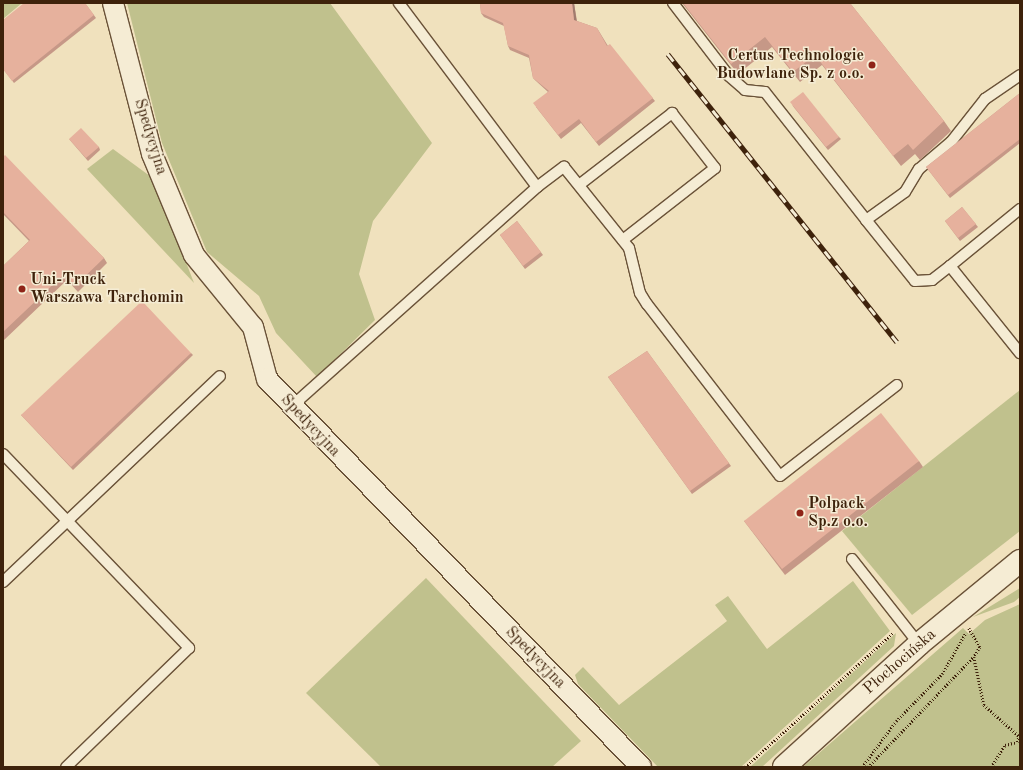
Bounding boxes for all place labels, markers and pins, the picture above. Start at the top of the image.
place label: Certus Technologie Budowlane Sp. z o.o. [717,46,864,84]
marker: Certus Technologie Budowlane Sp. z o.o. [867,60,877,70]
place label: Uni-Truck Warszawa Tarchomin [30,270,184,308]
marker: Uni-Truck Warszawa Tarchomin [17,284,27,294]
place label: Polpack Sp.z o.o. [808,494,868,532]
marker: Polpack Sp.z o.o. [795,508,805,518]

